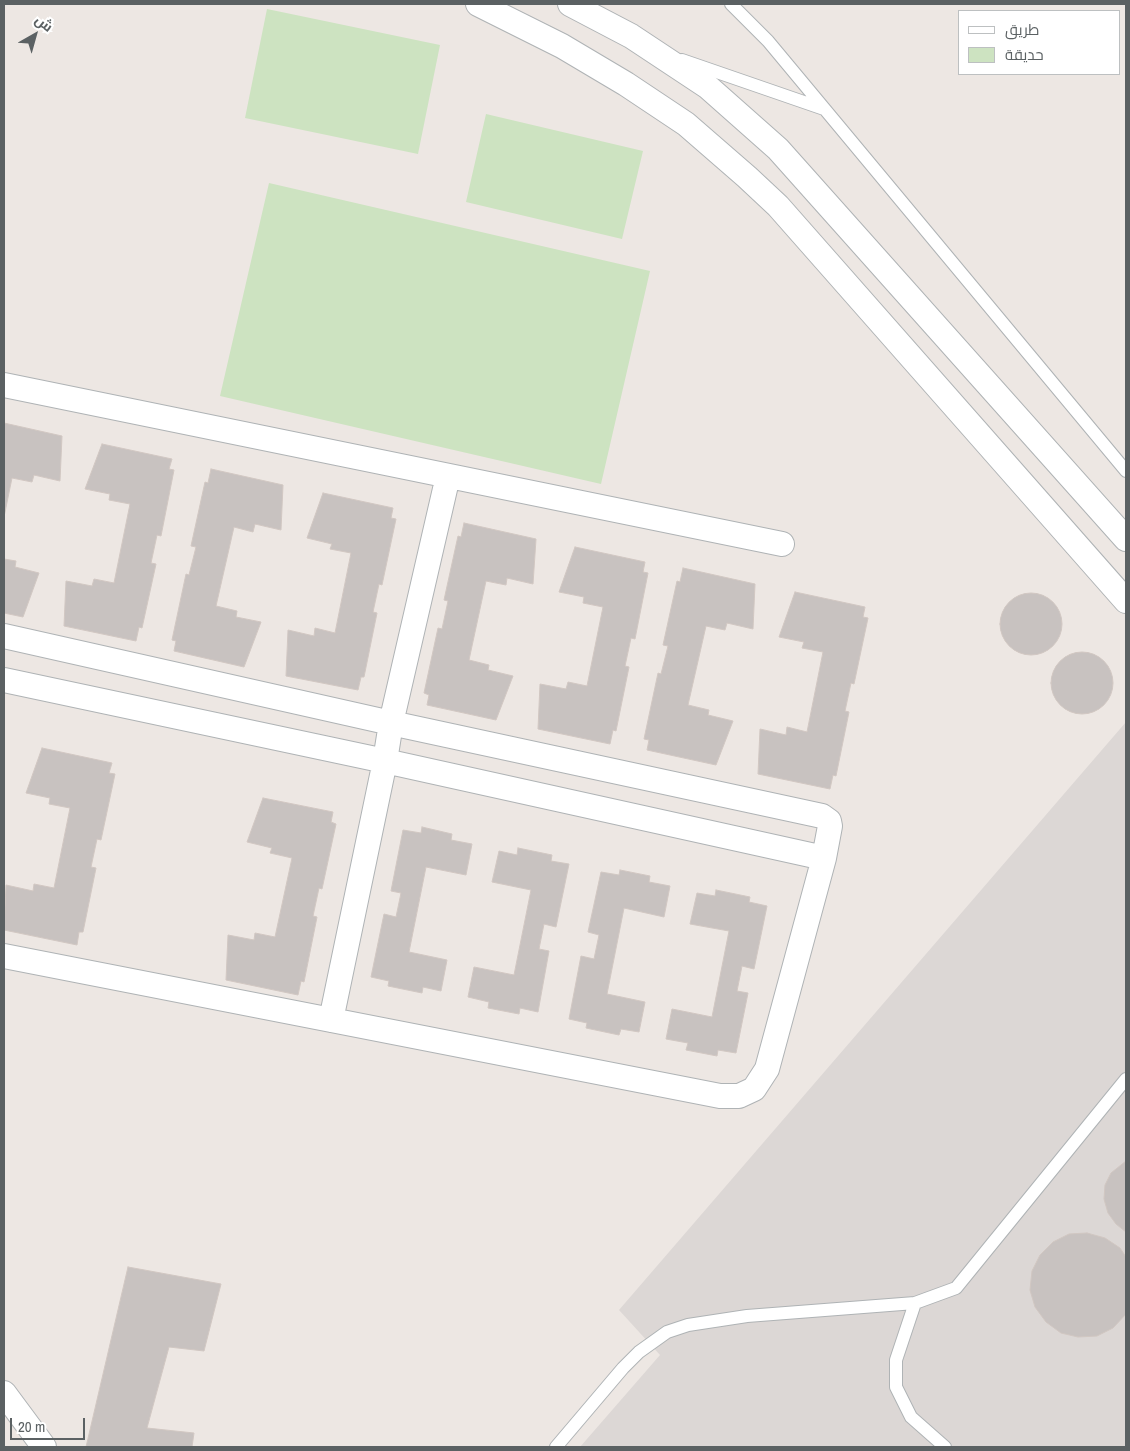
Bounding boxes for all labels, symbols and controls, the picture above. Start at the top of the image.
north arrow [10,10,60,60]
legend [958,10,1120,75]
text: ش [32,11,57,36]
text: طريق [1005,19,1039,40]
text: حديقة [1005,44,1044,65]
scale bar [12,1408,88,1440]
text: 20 m [18,1416,45,1437]

